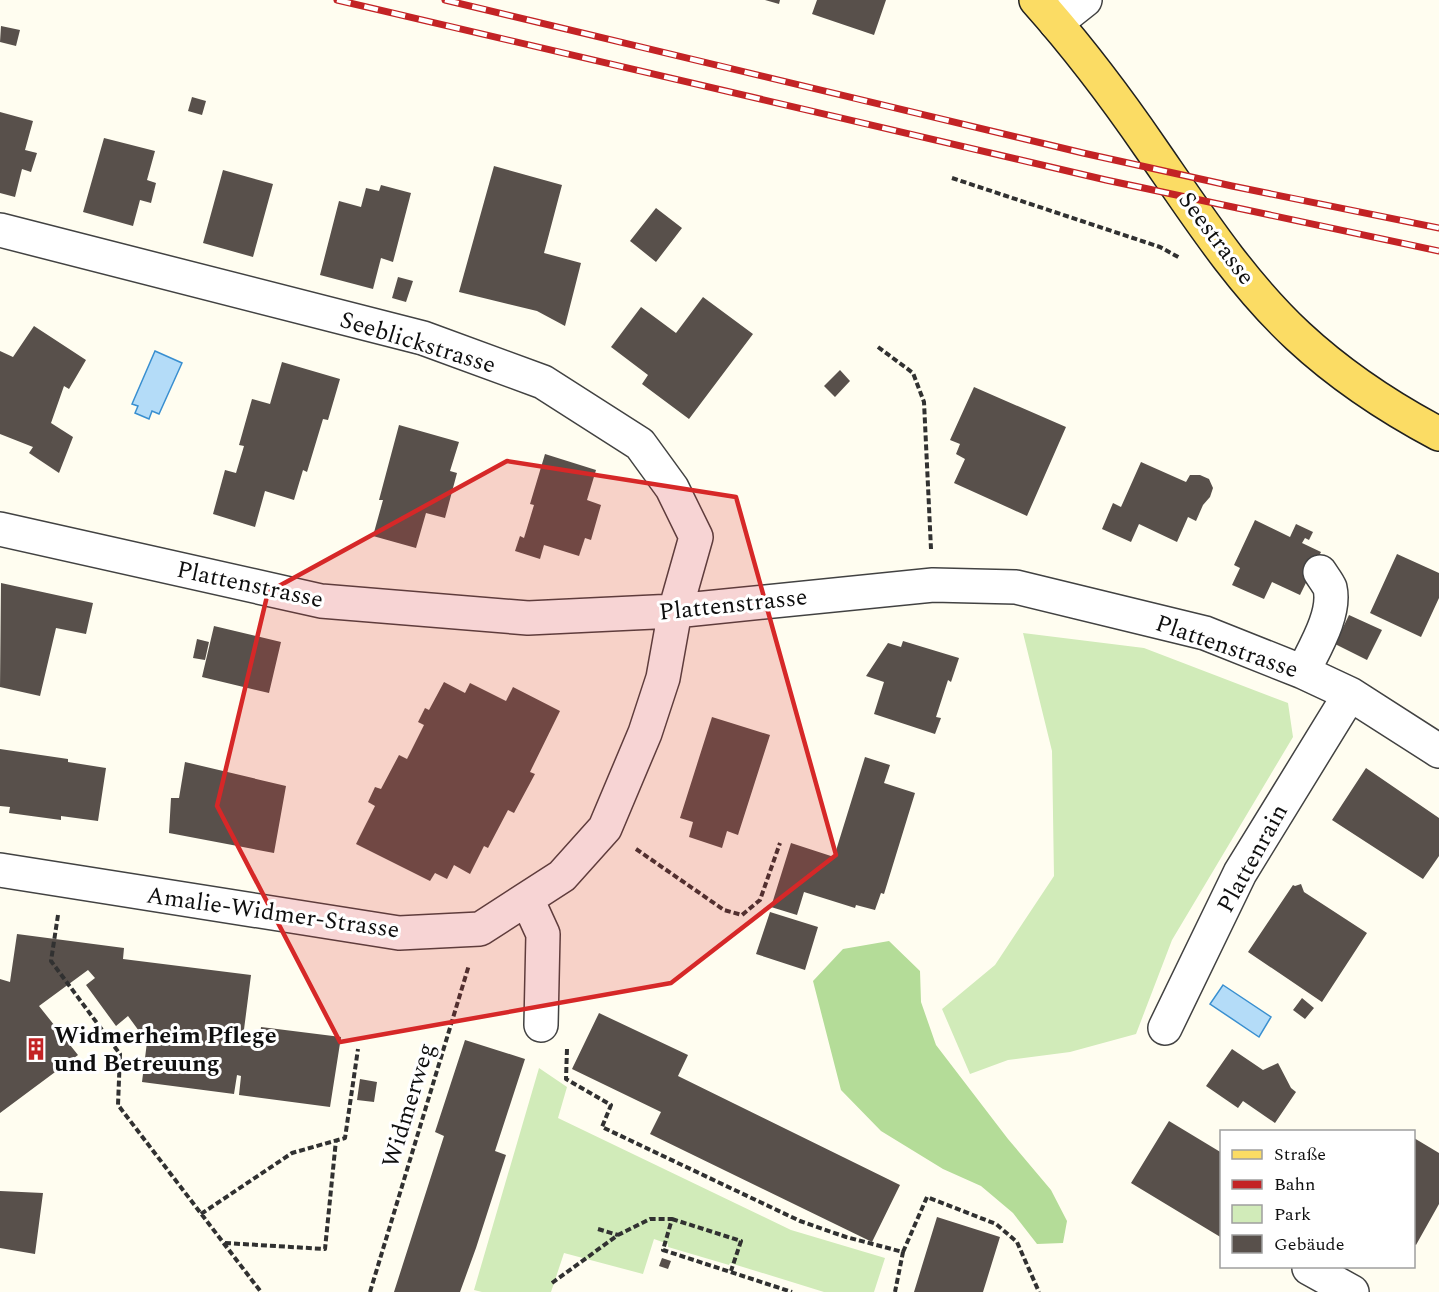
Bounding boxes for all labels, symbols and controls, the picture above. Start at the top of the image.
street label: Seestrasse [1169,184,1263,293]
street label: Seeblickstrasse [335,302,500,384]
street label: Plattenstrasse [173,552,326,618]
street label: Plattenstrasse [657,579,809,631]
street label: Plattenstrasse [1150,606,1303,688]
street label: Plattenrain [1208,797,1298,920]
street label: Amalie-Widmer-Strasse [144,877,402,949]
place label: Widmerheim Pflege und Betreuung [54,1018,277,1082]
building icon: Widmerheim Pflege und Betreuung [23,1036,49,1062]
street label: Widmerweg [373,1038,445,1172]
legend [1220,1130,1415,1268]
text: Straße [1274,1141,1326,1168]
text: Bahn [1274,1171,1316,1198]
text: Park [1274,1201,1311,1228]
text: Gebäude [1274,1231,1344,1258]

